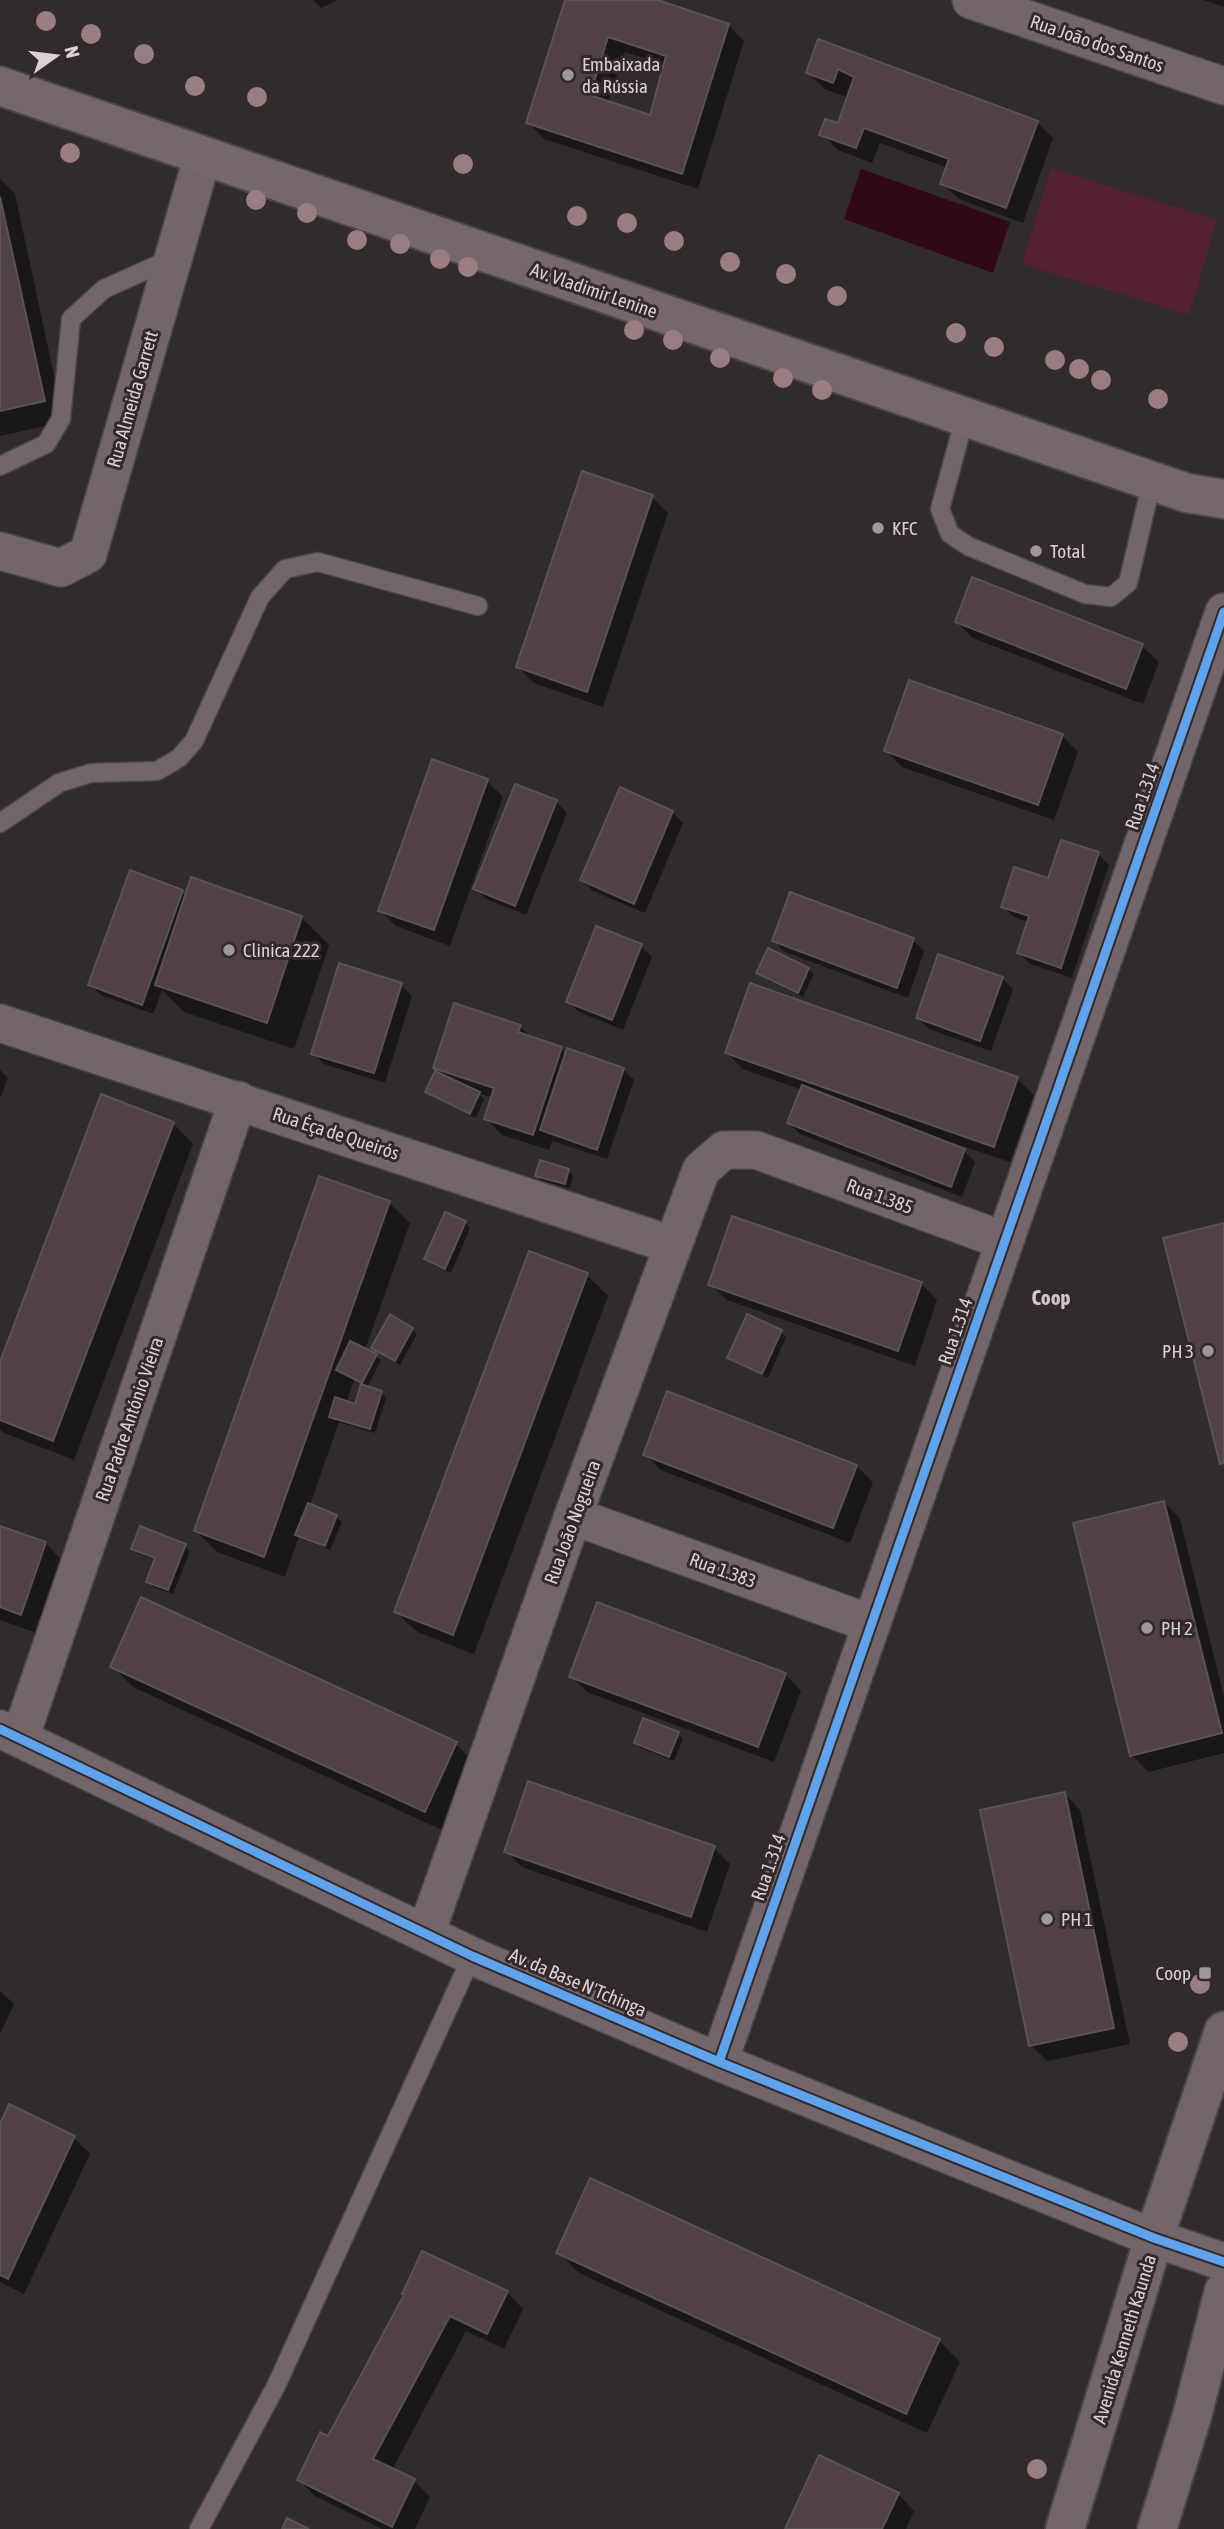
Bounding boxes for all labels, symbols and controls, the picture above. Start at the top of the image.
street label: Rua João dos Santos [1027,10,1167,76]
north arrow [21,21,91,91]
text: N [60,44,85,60]
place label: Embaixada da Rússia [582,53,660,97]
marker: Embaixada da Rússia [560,67,576,83]
street label: Av. Vladimir Lenine [528,258,660,322]
street label: Rua Almeida Garrett [102,328,162,470]
place label: KFC [892,517,918,539]
marker: KFC [870,520,886,536]
place label: Total [1050,540,1085,562]
marker: Total [1028,543,1044,559]
street label: Rua 1.314 [1120,760,1164,832]
place label: Clinica 222 [243,939,320,961]
marker: Clinica 222 [221,942,237,958]
street label: Rua Éça de Queirós [270,1102,402,1164]
street label: Rua 1.385 [844,1174,916,1218]
district label: Coop [1031,1285,1071,1309]
street label: Rua 1.314 [933,1295,977,1367]
street label: Rua Padre António Vieira [91,1334,167,1504]
place label: PH 3 [1162,1340,1194,1362]
marker: PH 3 [1200,1343,1216,1359]
street label: Rua João Nogueira [539,1457,605,1587]
street label: Rua 1.383 [687,1548,759,1592]
place label: PH 2 [1161,1617,1193,1639]
marker: PH 2 [1139,1620,1155,1636]
street label: Rua 1.314 [746,1831,790,1903]
place label: PH 1 [1061,1908,1093,1930]
marker: PH 1 [1039,1911,1055,1927]
street label: Av. da Base N'Tchinga [506,1943,650,2021]
place label: Coop [1156,1962,1191,1984]
marker: Coop [1197,1965,1213,1981]
street label: Avenida Kenneth Kaunda [1088,2252,1160,2426]

